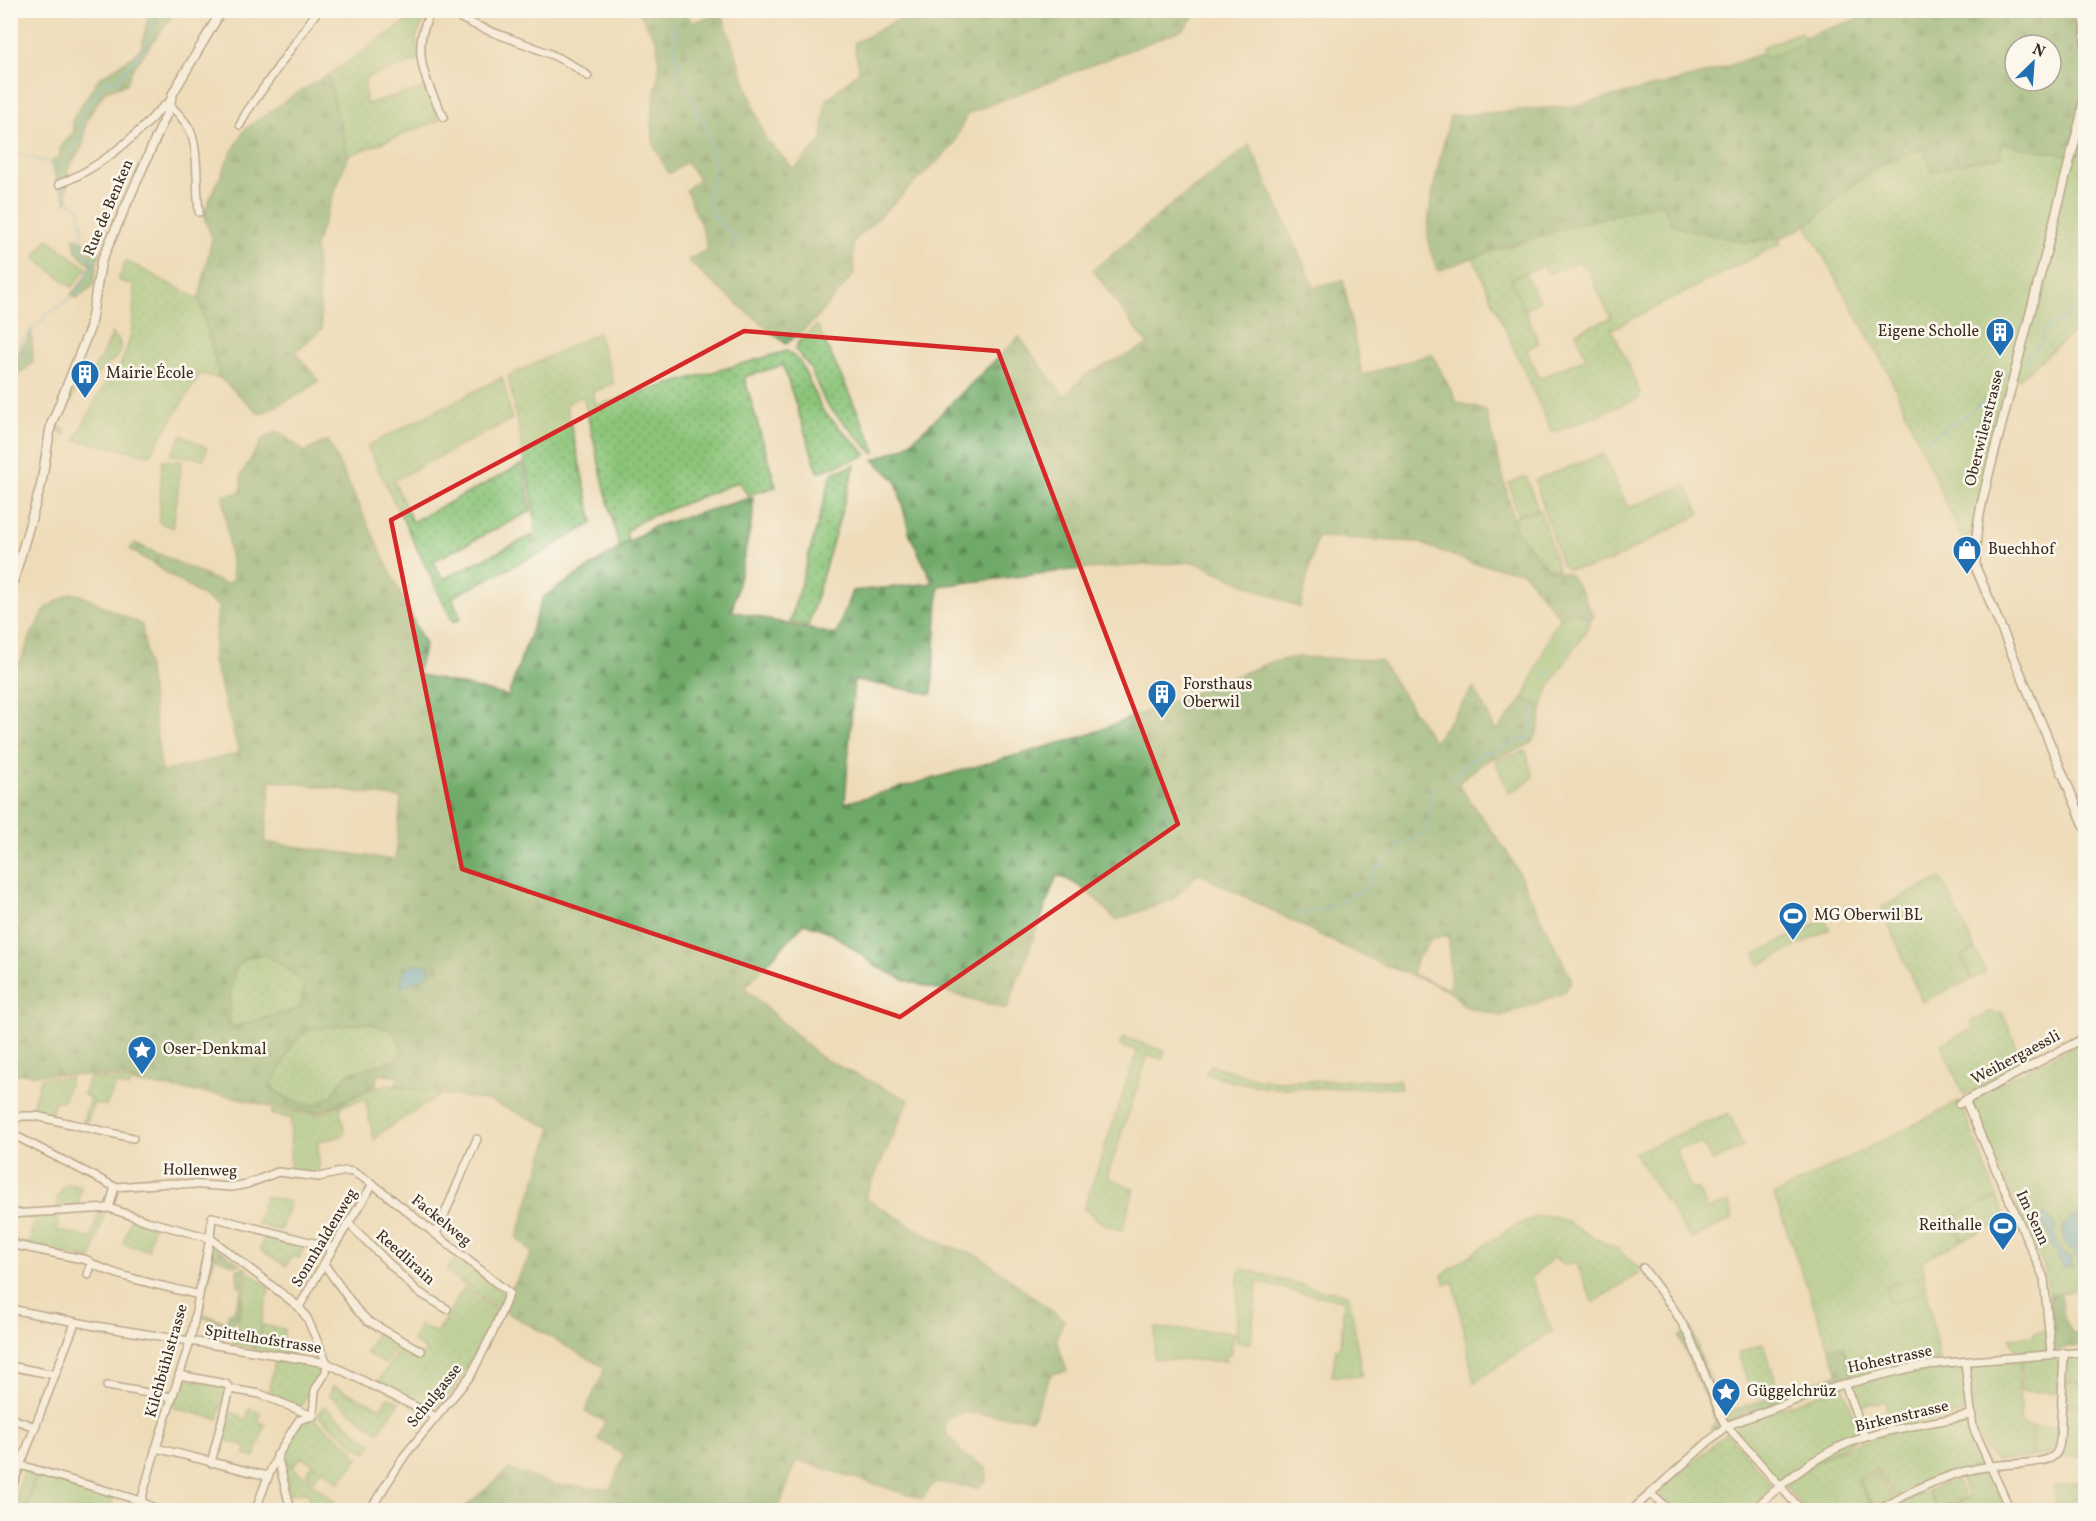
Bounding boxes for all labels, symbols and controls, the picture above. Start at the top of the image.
north arrow [2003,33,2063,93]
text: N [2029,39,2049,64]
street label: Rue de Benken [79,156,139,260]
building icon: Eigene Scholle [1984,316,2016,358]
place label: Eigene Scholle [1878,321,1979,343]
building icon: Mairie École [69,358,101,400]
place label: Mairie École [106,363,193,385]
street label: Oberwilerstrasse [1960,367,2010,489]
shop icon: Buechhof [1951,534,1983,576]
place label: Buechhof [1988,539,2056,561]
place label: Forsthaus Oberwil [1183,674,1252,714]
building icon: Forsthaus Oberwil [1146,678,1178,720]
sports icon: MG Oberwil BL [1777,900,1809,942]
place label: MG Oberwil BL [1814,905,1923,927]
street label: Weihergaessli [1968,1025,2065,1091]
place icon: Oser-Denkmal [126,1034,158,1076]
place label: Oser-Denkmal [163,1039,267,1061]
street label: Hollenweg [163,1159,237,1183]
street label: Sonnhaldenweg [287,1184,363,1292]
street label: Im Senn [2010,1187,2054,1249]
street label: Fackelweg [406,1190,476,1252]
sports icon: Reithalle [1987,1210,2019,1252]
place label: Reithalle [1919,1215,1982,1237]
street label: Reedlirain [370,1225,440,1291]
street label: Kilchbühlstrasse [140,1302,194,1420]
street label: Spittelhofstrasse [203,1320,323,1360]
street label: Hohestrasse [1846,1340,1934,1380]
street label: Schulgasse [402,1359,468,1433]
place icon: Güggelchrüz [1710,1376,1742,1418]
place label: Güggelchrüz [1747,1381,1836,1403]
street label: Birkenstrasse [1853,1396,1951,1438]

